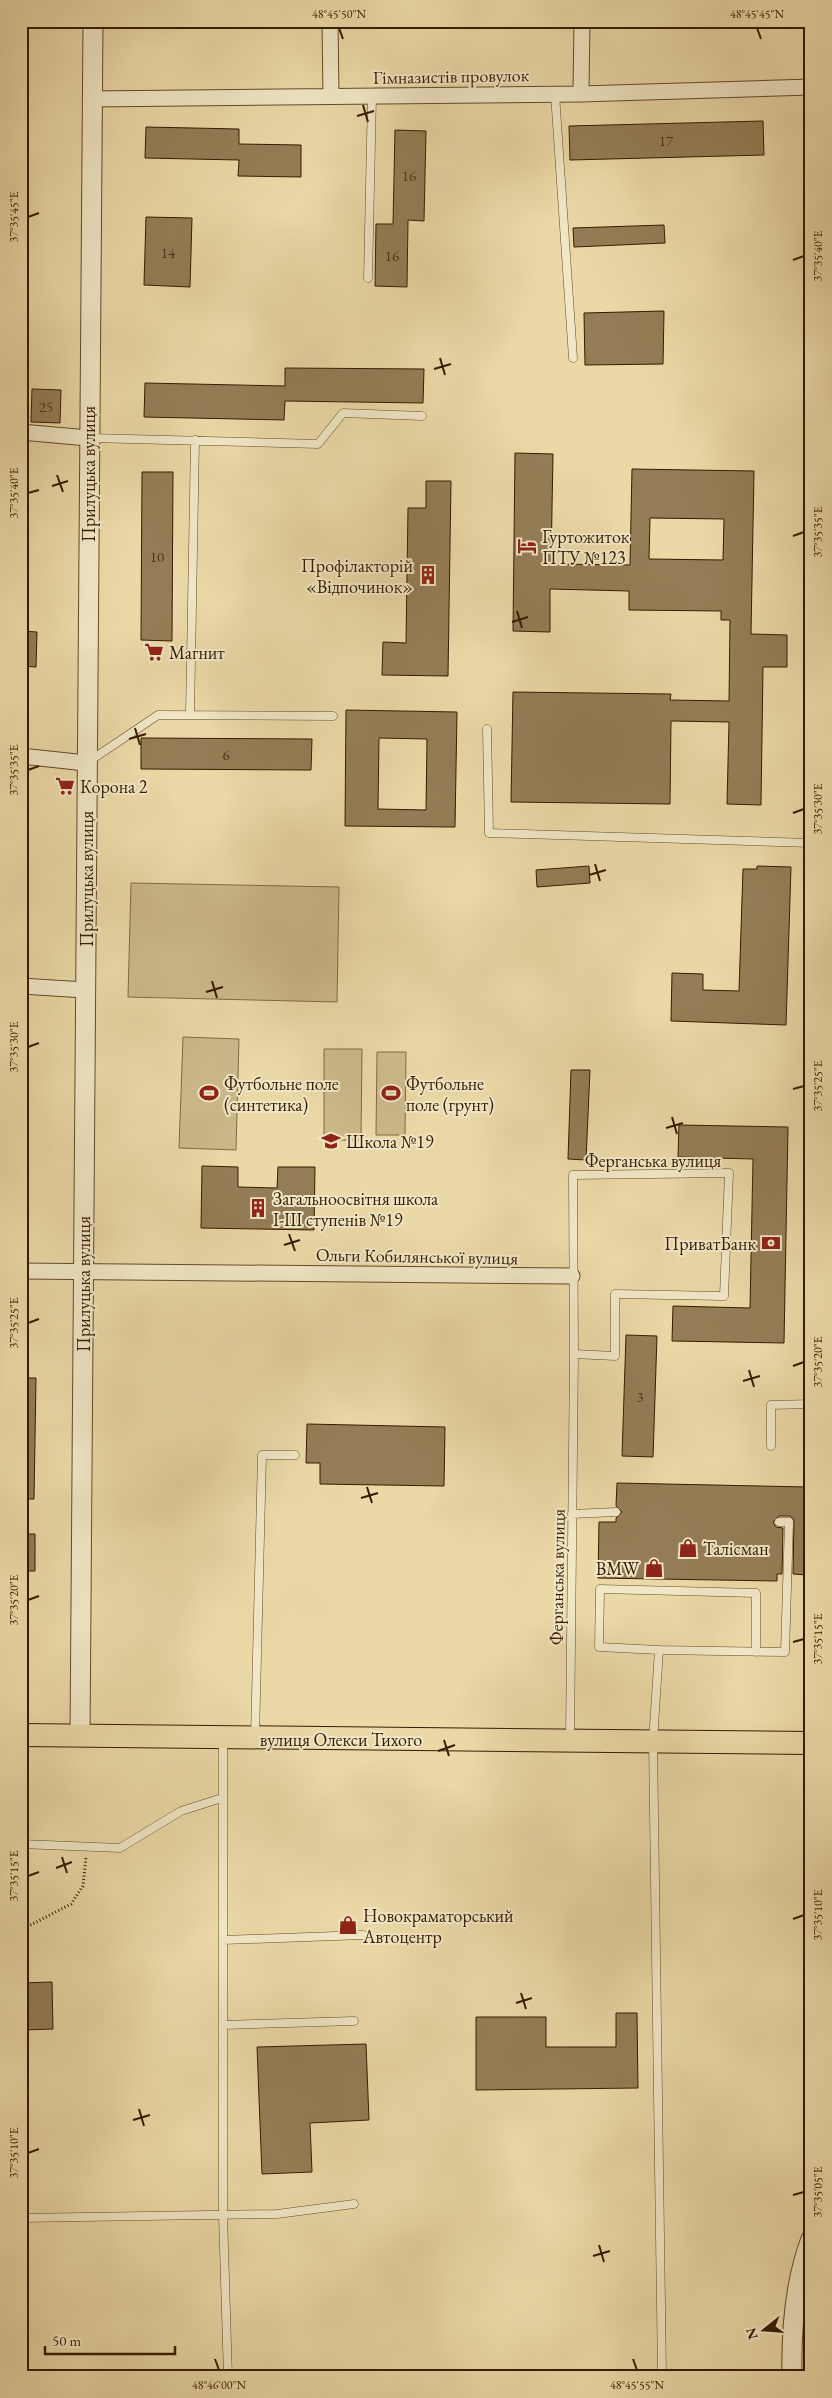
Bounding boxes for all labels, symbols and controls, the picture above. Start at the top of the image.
text: 48°45'50"N [312,6,366,22]
text: 48°45'45"N [730,6,784,22]
street label: Гімназистів провулок [373,63,530,89]
house number: 17 [659,131,674,150]
house number: 16 [402,166,416,185]
text: 37°35'45"E [6,191,22,243]
text: 37°35'40"E [810,230,826,282]
house number: 14 [161,243,176,262]
house number: 16 [385,246,399,265]
house number: 25 [39,397,53,416]
street label: Прилуцька вулиця [77,406,100,542]
text: 37°35'40"E [6,467,22,519]
text: 37°35'35"E [810,506,826,558]
place label: Гуртожиток ПТУ №123 [542,525,630,569]
hotel icon: Гуртожиток ПТУ №123 [516,535,538,557]
house number: 10 [150,547,164,566]
place label: Профілакторій «Відпочинок» [301,554,413,598]
building icon: Профілакторій «Відпочинок» [417,564,439,586]
supermarket icon: Магнит [143,641,165,663]
place label: Магнит [169,641,225,664]
text: 37°35'35"E [6,744,22,796]
house number: 6 [222,745,230,764]
supermarket icon: Корона 2 [54,775,76,797]
place label: Корона 2 [80,775,148,798]
text: 37°35'30"E [810,783,826,835]
street label: Прилуцька вулиця [75,811,98,947]
text: 37°35'30"E [6,1021,22,1073]
text: 37°35'25"E [810,1060,826,1112]
place label: Футбольне поле (синтетика) [224,1072,339,1116]
place label: Футбольне поле (грунт) [406,1072,494,1116]
sports icon: Футбольне поле (синтетика) [198,1082,220,1104]
sports icon: Футбольне поле (грунт) [380,1082,402,1104]
school or university icon: Школа №19 [320,1130,342,1152]
place label: Школа №19 [346,1130,434,1153]
street label: Ферганська вулиця [585,1149,721,1172]
place label: Загальноосвітня школа І-ІІІ ступенів №19 [273,1187,439,1231]
building icon: Загальноосвітня школа І-ІІІ ступенів №19 [247,1197,269,1219]
street label: Прилуцька вулиця [72,1216,95,1352]
place label: ПриватБанк [664,1232,756,1255]
bank icon: ПриватБанк [760,1232,782,1254]
street label: Ольги Кобилянської вулиця [316,1243,518,1269]
text: 37°35'25"E [6,1297,22,1349]
text: 37°35'20"E [810,1336,826,1388]
house number: 3 [636,1387,644,1406]
street label: Ферганська вулиця [544,1509,570,1645]
shop icon: Талісман [677,1537,699,1559]
place label: Талісман [703,1537,769,1560]
place label: BMW [596,1557,640,1580]
shop icon: BMW [643,1557,665,1579]
text: 37°35'20"E [6,1574,22,1626]
text: 37°35'15"E [810,1613,826,1665]
street label: вулиця Олекси Тихого [260,1728,422,1751]
text: 37°35'15"E [6,1850,22,1902]
text: 37°35'10"E [810,1889,826,1941]
place label: Новокраматорський Автоцентр [362,1904,514,1948]
shop icon: Новокраматорський Автоцентр [337,1914,359,1936]
text: 37°35'10"E [6,2127,22,2179]
text: 37°35'05"E [810,2166,826,2218]
north arrow [740,2306,790,2356]
scale bar [45,2323,175,2355]
text: N [741,2325,762,2342]
text: 50 m [52,2331,81,2350]
text: 48°46'00"N [192,2377,246,2393]
text: 48°45'55"N [610,2377,664,2393]

